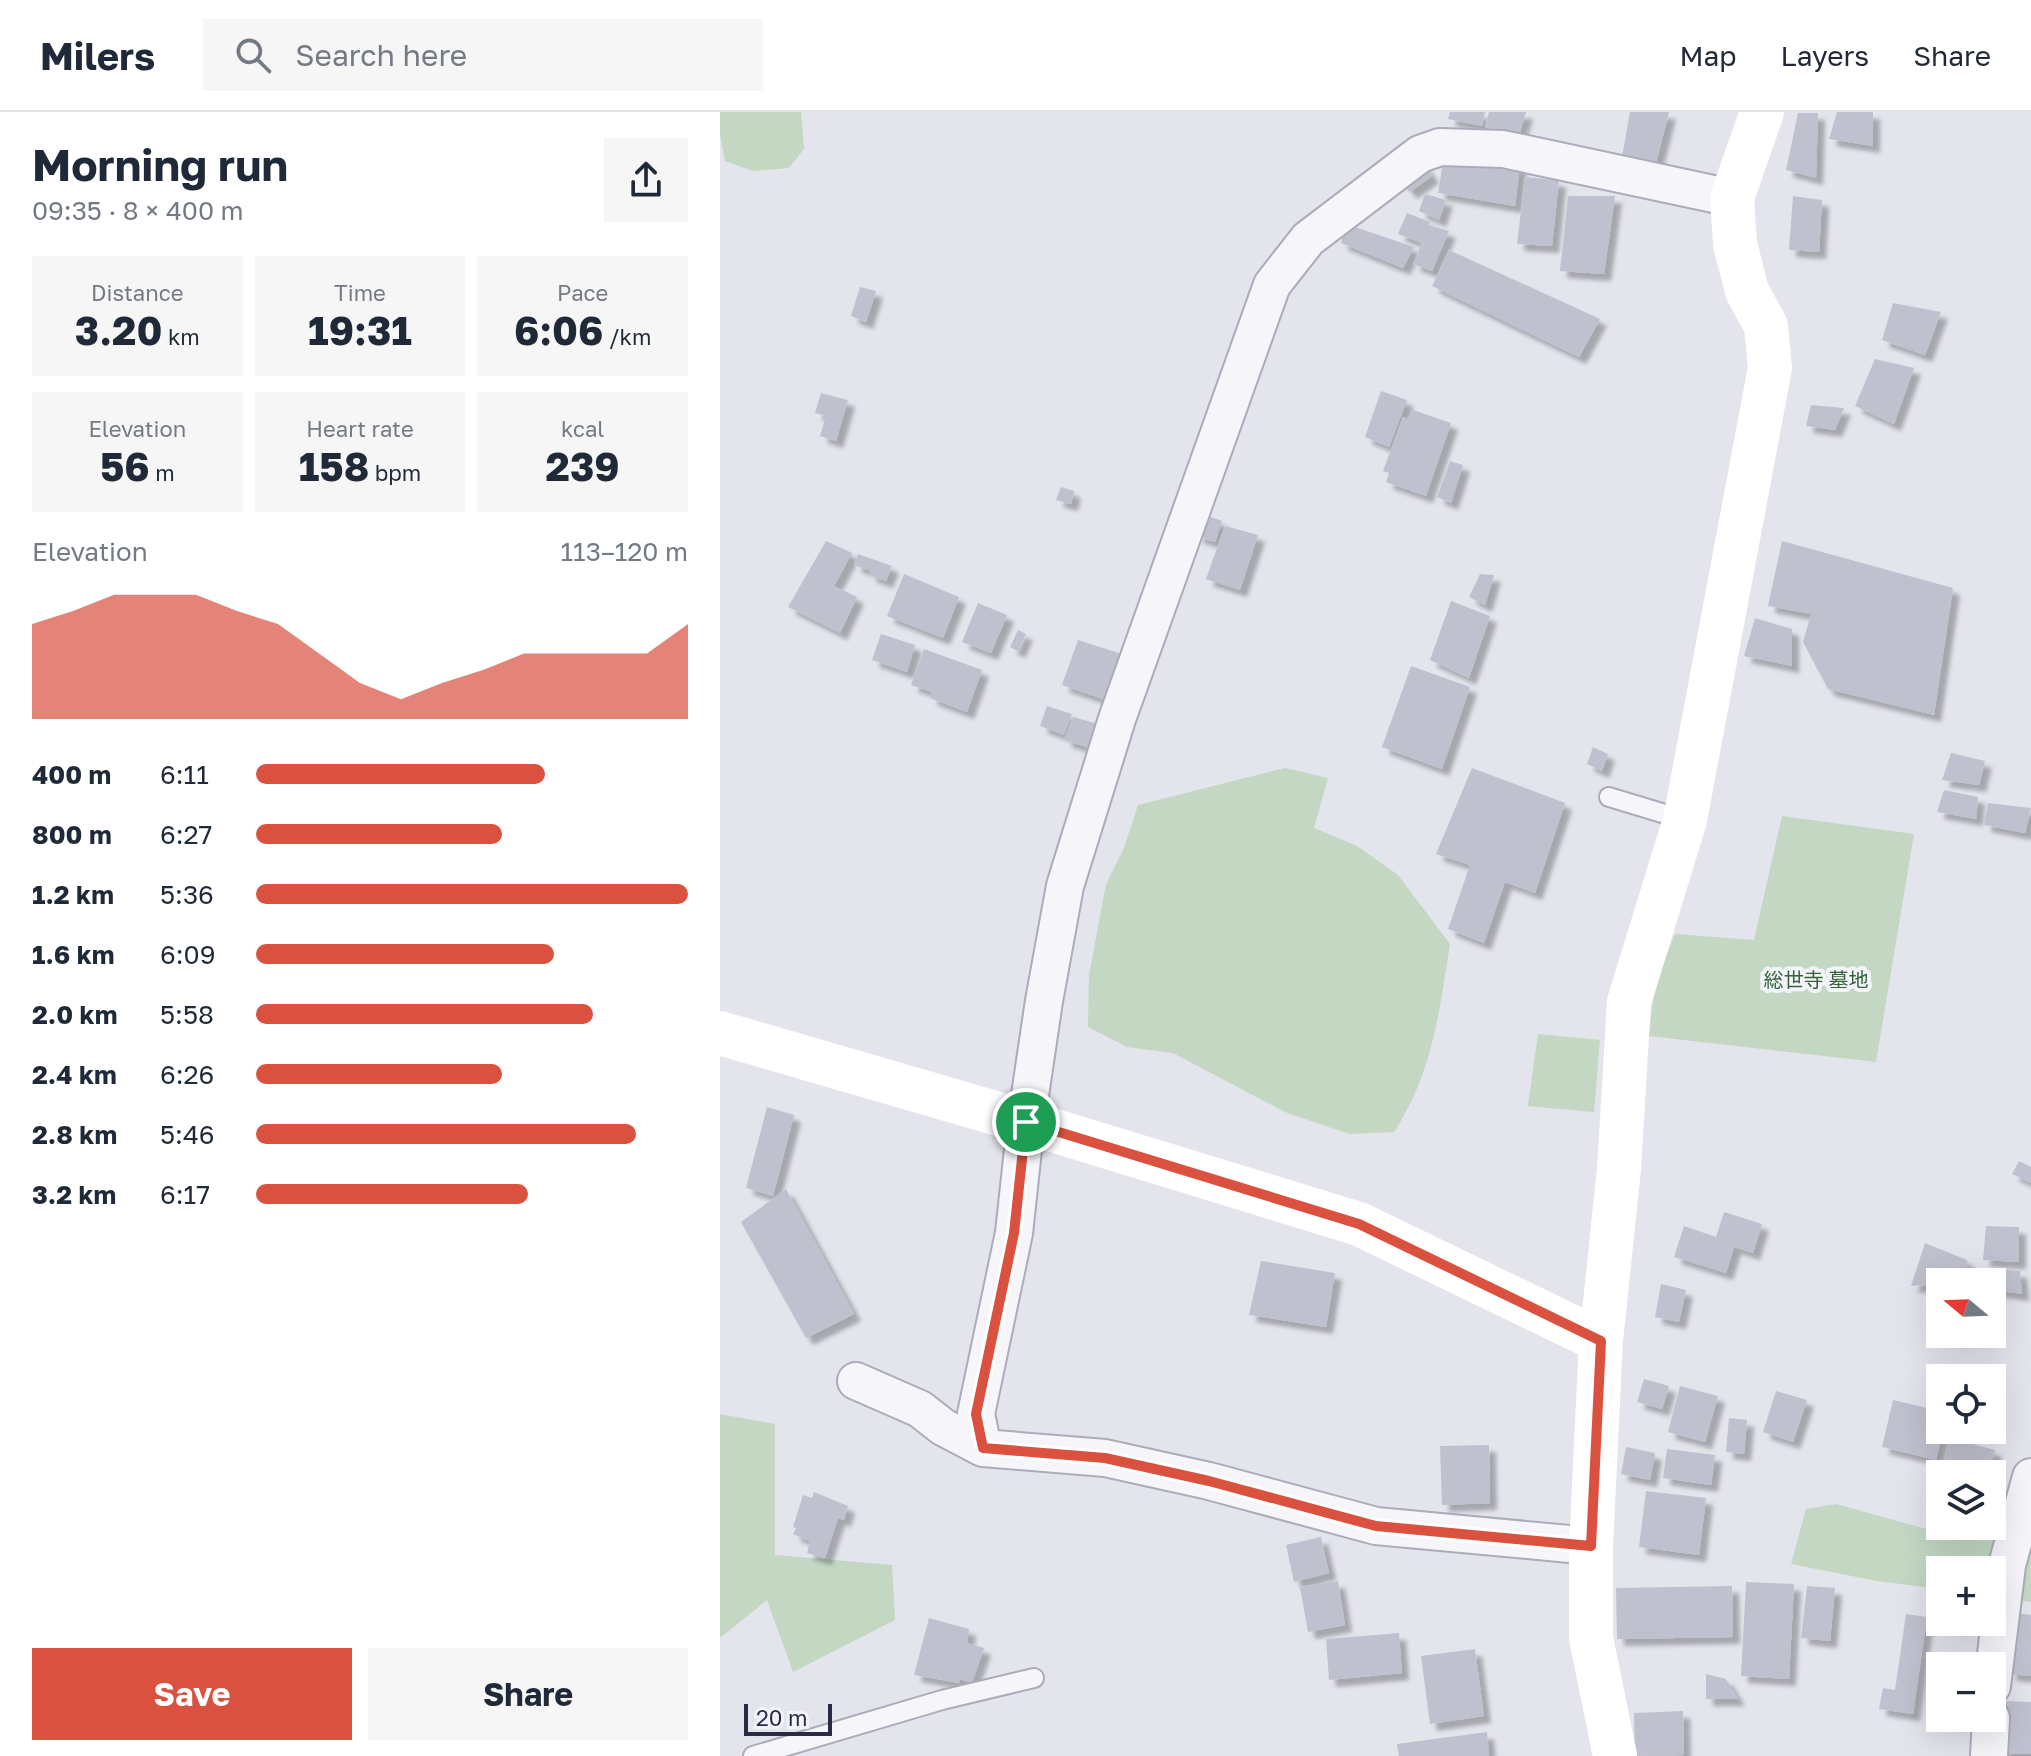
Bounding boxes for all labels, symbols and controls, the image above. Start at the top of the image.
search box [203,19,763,91]
text: Milers [40,33,155,78]
icon: search [231,33,275,77]
text: Search here [295,37,467,73]
text: Map [1679,39,1737,72]
text: Layers [1781,39,1869,72]
text: Share [1913,39,1991,72]
text: Morning run [32,138,288,191]
button: share [604,138,688,222]
text: 09:35 · 8 × 400 m [32,195,244,226]
text: Distance [91,279,184,306]
text: Time [334,279,386,306]
text: Pace [557,279,608,306]
text: 3.20 [75,306,162,354]
text: 19:31 [308,306,412,354]
text: 6:06 [514,306,603,354]
text: km [162,323,200,350]
text: /km [603,323,651,350]
text: Elevation [88,415,186,442]
text: Heart rate [306,415,414,442]
text: kcal [561,415,604,442]
text: 56 [100,442,150,490]
text: 158 [299,442,369,490]
text: 239 [546,442,620,490]
text: m [150,459,175,486]
text: bpm [369,459,421,486]
text: Elevation [32,536,148,567]
text: 113–120 m [560,536,688,567]
text: 400 m [32,759,111,790]
text: 6:11 [160,759,209,790]
text: 800 m [32,819,112,850]
text: 6:27 [160,819,212,850]
text: 1.2 km [32,879,114,910]
text: 5:36 [160,879,214,910]
text: 1.6 km [32,939,115,970]
text: 6:09 [160,939,215,970]
park label: 総世寺 墓地 [1764,967,1869,991]
text: 2.0 km [32,999,117,1030]
text: 5:58 [160,999,214,1030]
text: 2.4 km [32,1059,117,1090]
text: 6:26 [160,1059,214,1090]
pin [992,1088,1060,1156]
icon: arrive [1004,1100,1048,1144]
text: 2.8 km [32,1119,117,1150]
text: 5:46 [160,1119,214,1150]
text: 3.2 km [32,1179,116,1210]
text: 6:17 [160,1179,210,1210]
north arrow [1926,1268,2006,1348]
map controls [1926,1268,2006,1732]
button: locate [1926,1364,2006,1444]
button: layers [1926,1460,2006,1540]
button: + [1926,1556,2006,1636]
button: Save [32,1648,352,1740]
button: Share [368,1648,688,1740]
button: − [1926,1652,2006,1732]
scale bar [744,1700,832,1736]
text: 20 m [756,1704,807,1731]

